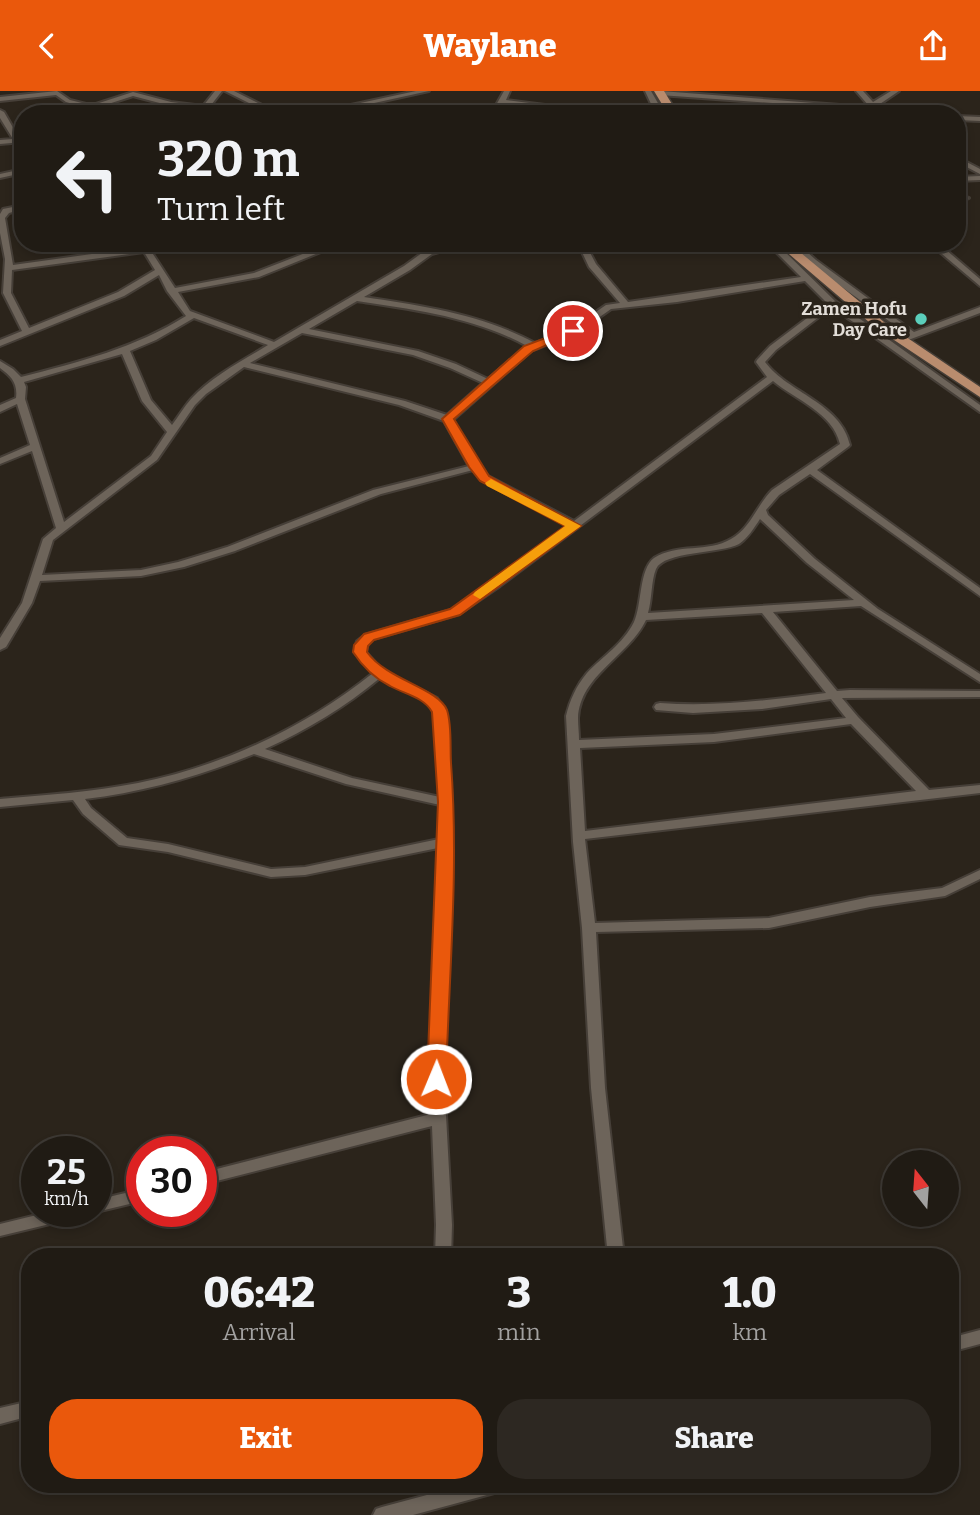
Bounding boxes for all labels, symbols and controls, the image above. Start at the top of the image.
icon: back [28,27,66,65]
text: Waylane [424,27,557,65]
icon: share [914,27,952,65]
text: 320 m [157,130,300,189]
icon: left [42,133,133,224]
text: Turn left [157,190,285,228]
place label: Zamen Hofu Day Care [801,298,908,341]
pin [543,301,603,361]
marker: Zamen Hofu Day Care [913,311,929,327]
icon: arrive [554,312,592,350]
position arrow [399,1042,473,1116]
speed limit sign: 30 [126,1136,217,1227]
north arrow [882,1150,959,1227]
map controls [882,1150,959,1227]
text: 25 [47,1151,86,1193]
text: km/h [44,1188,89,1210]
text: 06:42 [203,1268,315,1318]
text: 3 [507,1268,531,1318]
text: 1.0 [723,1268,777,1318]
text: Arrival [223,1318,295,1346]
text: min [497,1318,540,1346]
text: km [732,1318,767,1346]
button: Exit [49,1399,483,1479]
button: Share [497,1399,931,1479]

